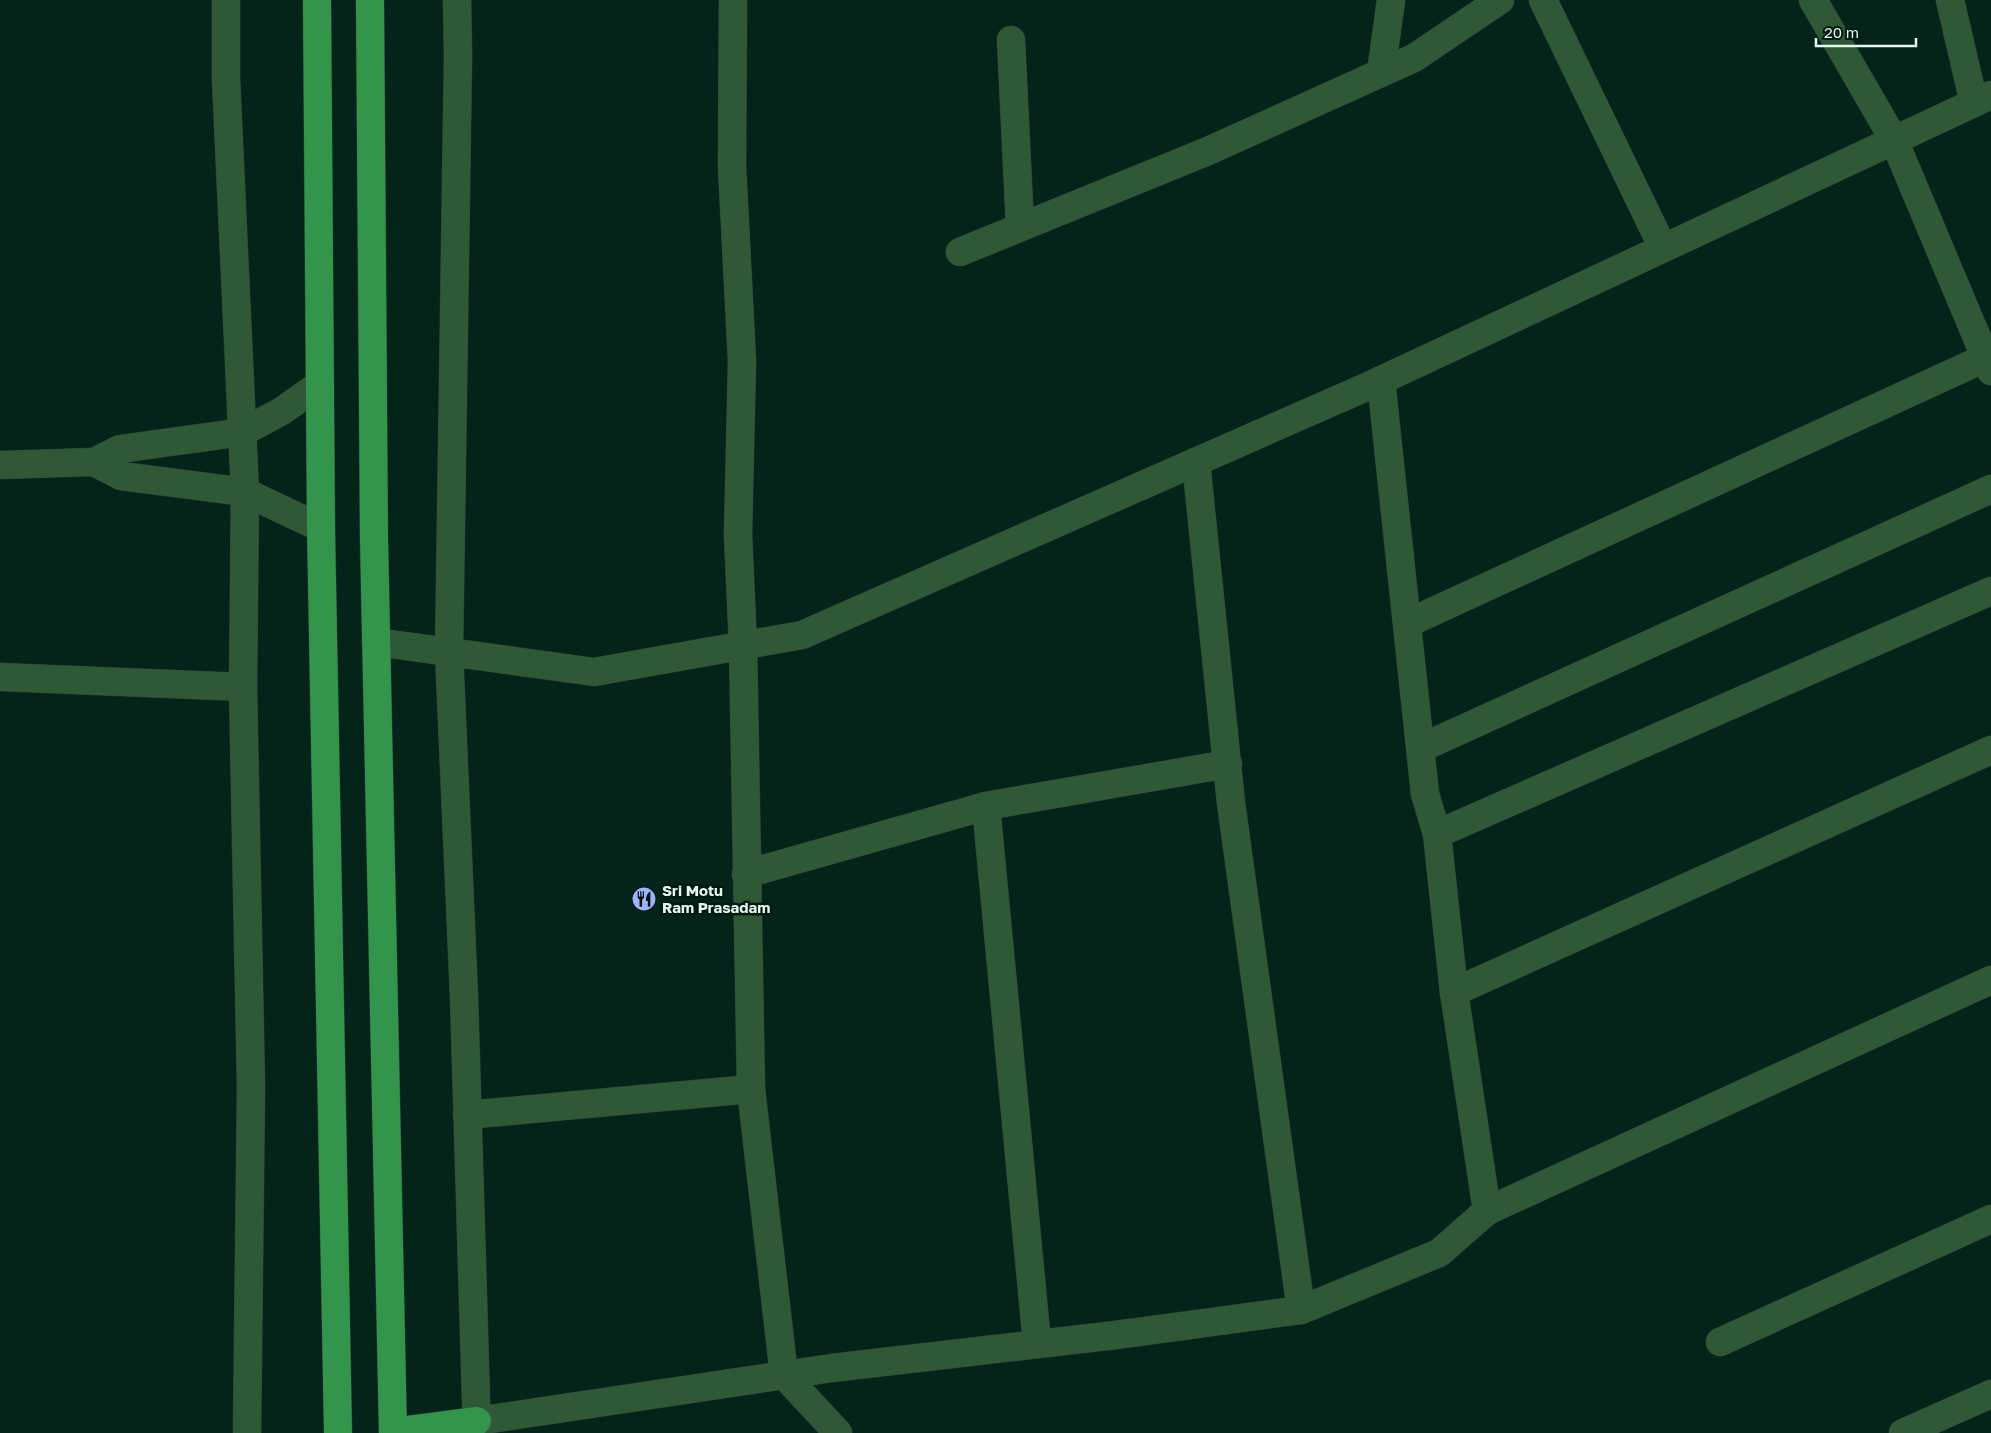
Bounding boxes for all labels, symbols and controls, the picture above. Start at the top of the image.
scale bar [1816,15,1916,47]
text: 20 m [1824,23,1859,41]
place label: Sri Motu Ram Prasadam [662,881,770,916]
restaurant icon: Sri Motu Ram Prasadam [631,886,657,912]

